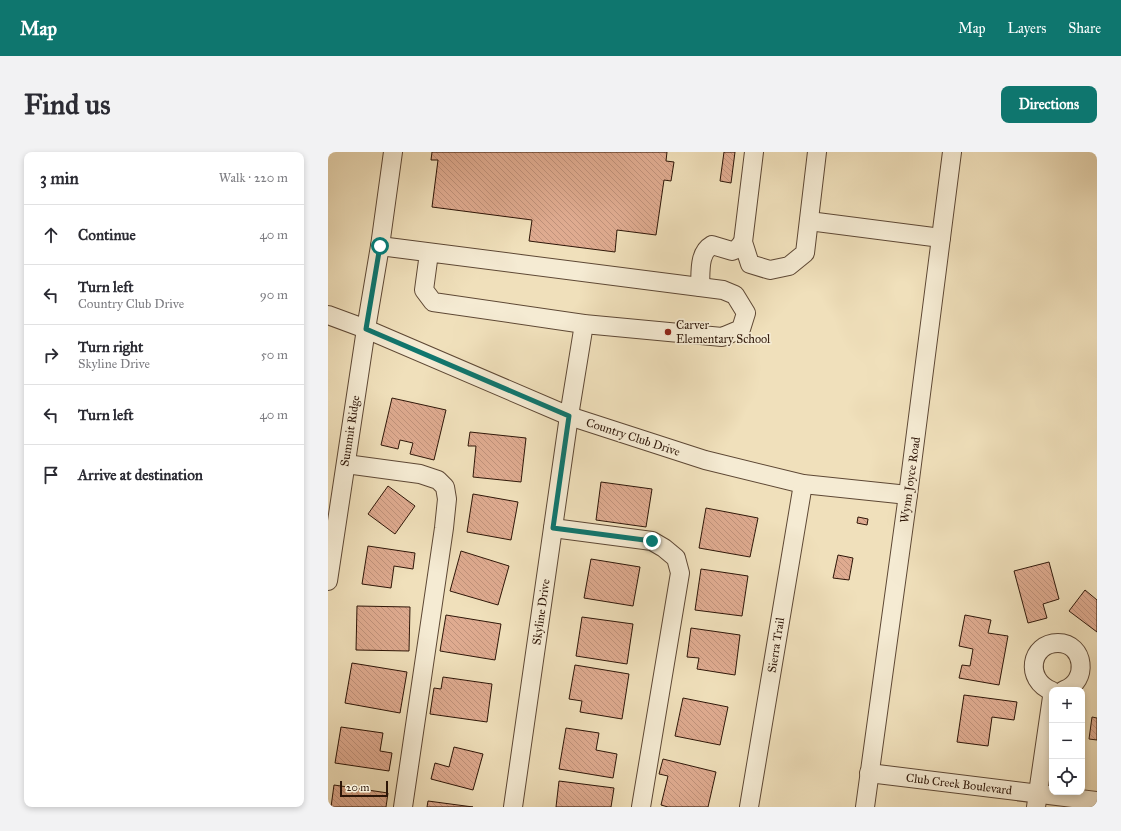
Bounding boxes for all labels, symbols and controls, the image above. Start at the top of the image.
text: Map [20,17,57,40]
text: Map [958,20,986,37]
text: Layers [1008,20,1046,37]
text: Share [1068,20,1101,37]
button: Directions [1001,86,1097,123]
text: Find us [24,87,110,122]
text: 3 min [40,168,79,189]
text: Walk · 220 m [219,170,288,186]
icon: ahead [40,224,62,246]
text: Continue [78,226,136,244]
text: 40 m [259,227,288,243]
route start [371,237,389,255]
text: Turn left [78,278,134,296]
icon: left [40,284,62,306]
text: 90 m [260,287,288,303]
text: Country Club Drive [78,296,184,312]
place label: Carver Elementary School [676,318,771,346]
marker: Carver Elementary School [663,327,673,337]
text: Turn right [78,338,143,356]
icon: right [40,344,62,366]
text: 50 m [261,347,288,363]
text: Skyline Drive [78,356,150,372]
street label: Summit Ridge [337,394,364,468]
icon: left [40,404,62,426]
text: Turn left [78,406,134,424]
text: 40 m [259,407,288,423]
street label: Country Club Drive [584,415,682,459]
street label: Wynn Joyce Road [897,436,924,524]
icon: arrive [40,464,62,486]
text: Arrive at destination [78,466,203,484]
route end [643,532,661,550]
street label: Skyline Drive [529,578,553,646]
street label: Sierra Trail [765,616,787,674]
map controls [1049,687,1085,795]
button: + [1049,687,1085,723]
button: − [1049,723,1085,759]
button: locate [1049,759,1085,795]
street label: Club Creek Boulevard [905,771,1013,797]
scale bar [340,779,388,798]
text: 20 m [346,781,369,794]

